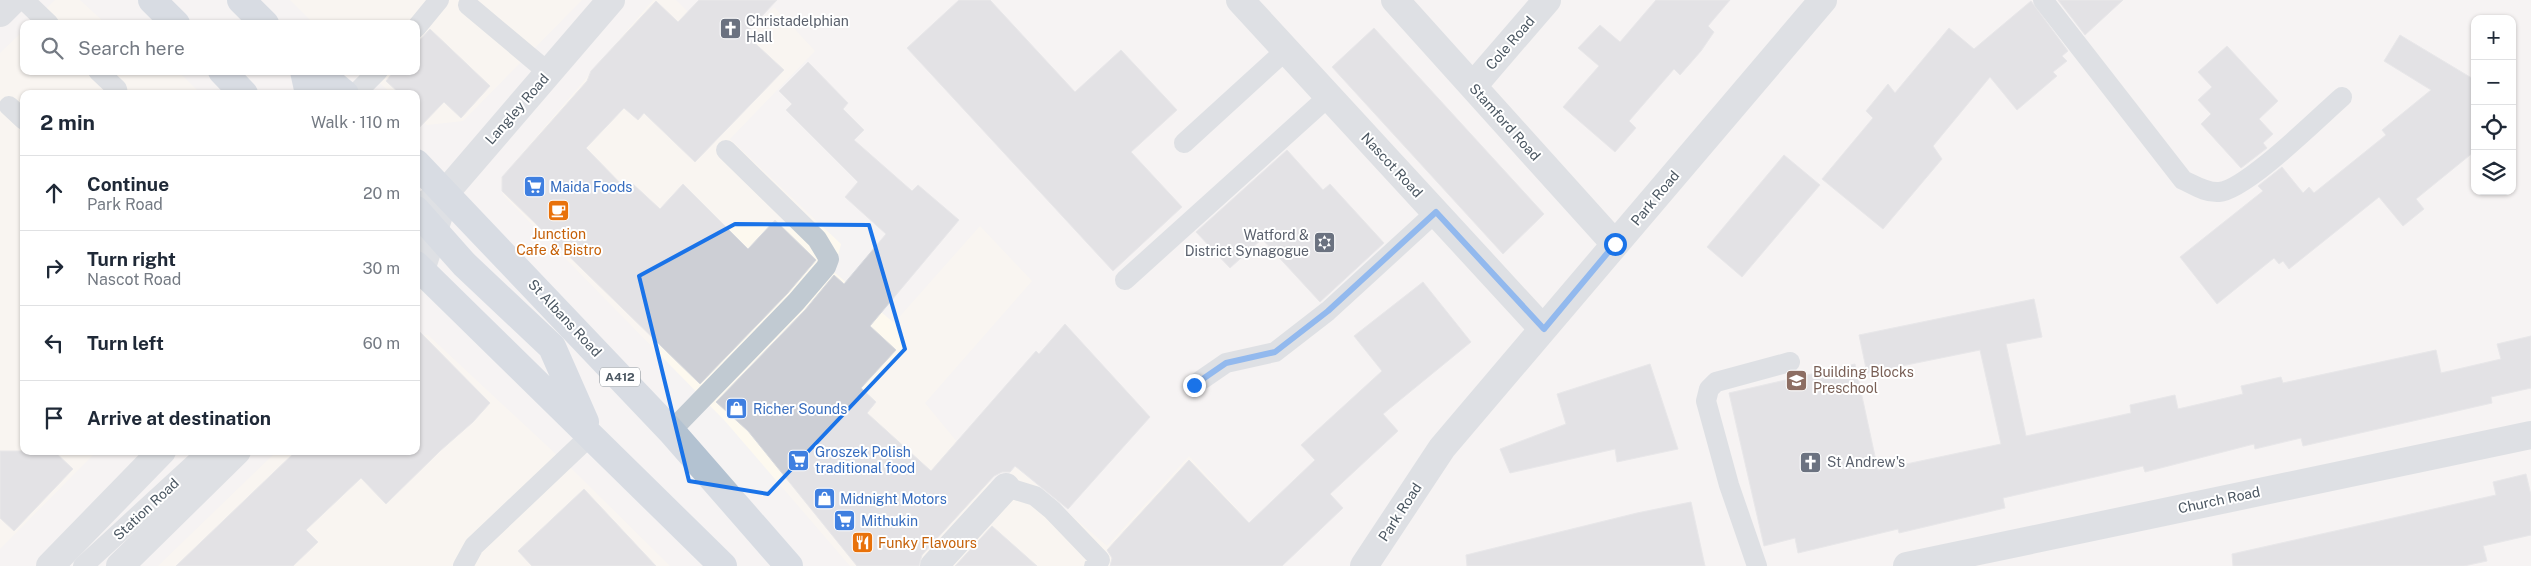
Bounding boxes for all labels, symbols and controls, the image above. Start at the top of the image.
place label: Christadelphian Hall [746,13,849,45]
street label: Cole Road [1482,13,1538,73]
map controls [2471,15,2516,195]
button: + [2471,15,2516,60]
church icon: Christadelphian Hall [718,17,742,41]
search box [20,20,420,75]
icon: search [38,34,66,62]
text: Search here [78,37,185,59]
button: − [2471,60,2516,105]
street label: Langley Road [482,70,552,148]
street label: Stamford Road [1466,80,1544,164]
button: locate [2471,105,2516,150]
text: 2 min [40,110,95,135]
text: Walk · 110 m [311,113,400,132]
street label: Nascot Road [1358,129,1426,201]
button: layers [2471,150,2516,195]
street label: Park Road [1628,167,1682,229]
text: Continue [87,173,169,195]
supermarket icon: Maida Foods [522,175,546,199]
icon: ahead [40,179,68,207]
place label: Maida Foods [550,179,632,195]
text: 20 m [363,184,400,203]
text: Park Road [87,195,163,214]
cafe icon: Junction Cafe & Bistro [547,199,571,223]
place label: Junction Cafe & Bistro [516,226,602,258]
place label: Watford & District Synagogue [1185,227,1309,259]
synagogue icon: Watford & District Synagogue [1313,231,1337,255]
route start [1604,233,1627,256]
text: Turn right [87,248,176,270]
icon: right [40,254,68,282]
text: 30 m [363,259,400,278]
text: Nascot Road [87,270,181,289]
street label: St Albans Road [525,276,605,360]
icon: left [40,329,68,357]
text: Turn left [87,332,164,354]
text: 60 m [363,334,400,353]
place label: Building Blocks Preschool [1813,364,1914,396]
road number: A412 [600,368,640,387]
school or university icon: Building Blocks Preschool [1785,368,1809,392]
route end [1183,374,1206,397]
shop icon: Richer Sounds [725,397,749,421]
place label: Richer Sounds [753,401,847,417]
icon: arrive [40,404,68,432]
text: Arrive at destination [87,407,271,429]
place label: Groszek Polish traditional food [815,444,915,476]
supermarket icon: Groszek Polish traditional food [787,448,811,472]
church icon: St Andrew's [1799,450,1823,474]
place label: St Andrew's [1827,454,1905,470]
street label: Station Road [110,475,182,543]
street label: Park Road [1375,480,1425,544]
street label: Church Road [2177,484,2261,516]
shop icon: Midnight Motors [812,487,836,511]
place label: Midnight Motors [840,491,947,507]
supermarket icon: Mithukin [833,509,857,533]
place label: Mithukin [861,513,918,529]
restaurant icon: Funky Flavours [850,531,874,555]
place label: Funky Flavours [878,535,977,551]

